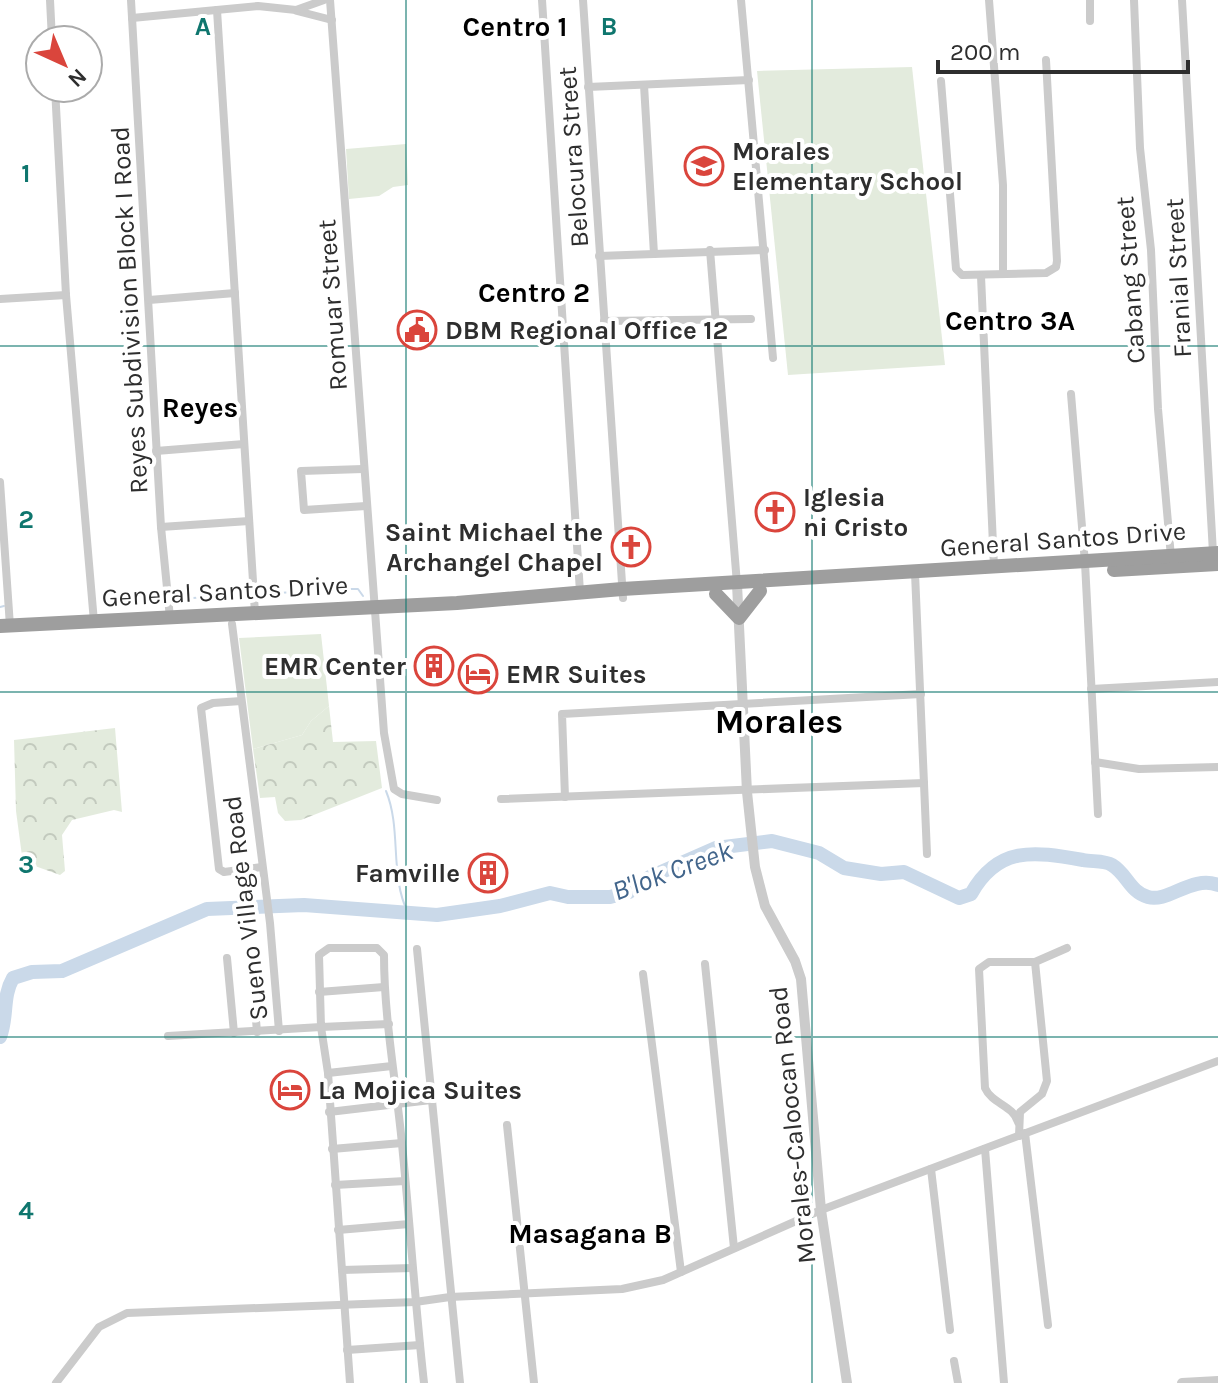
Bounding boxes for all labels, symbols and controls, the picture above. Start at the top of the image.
district label: Centro 1 [463,10,567,43]
text: A [195,11,211,42]
text: B [601,11,617,42]
north arrow [24,24,104,104]
scale bar [938,24,1188,74]
text: 200 m [950,38,1021,66]
text: N [62,63,92,93]
street label: Belocura Street [552,65,595,249]
street label: Reyes Subdivision Block I Road [104,125,155,495]
place label: Morales Elementary School [732,136,963,197]
school or university icon: Morales Elementary School [683,145,725,187]
text: 1 [21,158,31,189]
street label: Cabang Street [1109,195,1152,365]
street label: Franial Street [1159,197,1198,359]
street label: Romuar Street [311,218,354,392]
district label: Centro 2 [478,276,590,309]
district label: Centro 3A [945,304,1075,337]
public building icon: DBM Regional Office 12 [396,309,438,351]
place label: DBM Regional Office 12 [445,315,728,346]
district label: Reyes [162,391,238,424]
place label: Iglesia ni Cristo [803,482,908,543]
church icon: Iglesia ni Cristo [754,491,796,533]
text: 2 [18,504,34,535]
street label: General Santos Drive [939,515,1187,564]
place label: Saint Michael the Archangel Chapel [385,517,603,578]
church icon: Saint Michael the Archangel Chapel [610,526,652,568]
street label: General Santos Drive [101,570,349,613]
building icon: EMR Center [413,645,455,687]
place label: EMR Center [264,651,407,682]
hotel icon: EMR Suites [457,653,499,695]
place label: EMR Suites [506,659,646,690]
district label: Morales [715,702,843,742]
street label: Sueno Village Road [216,794,275,1022]
water label: B'lok Creek [608,833,737,907]
text: 3 [18,849,34,880]
building icon: Famville [467,852,509,894]
place label: Famville [355,858,460,889]
street label: Morales-Caloocan Road [763,985,822,1265]
hotel icon: La Mojica Suites [269,1069,311,1111]
place label: La Mojica Suites [318,1075,522,1106]
text: 4 [18,1195,34,1226]
district label: Masagana B [508,1217,672,1250]

